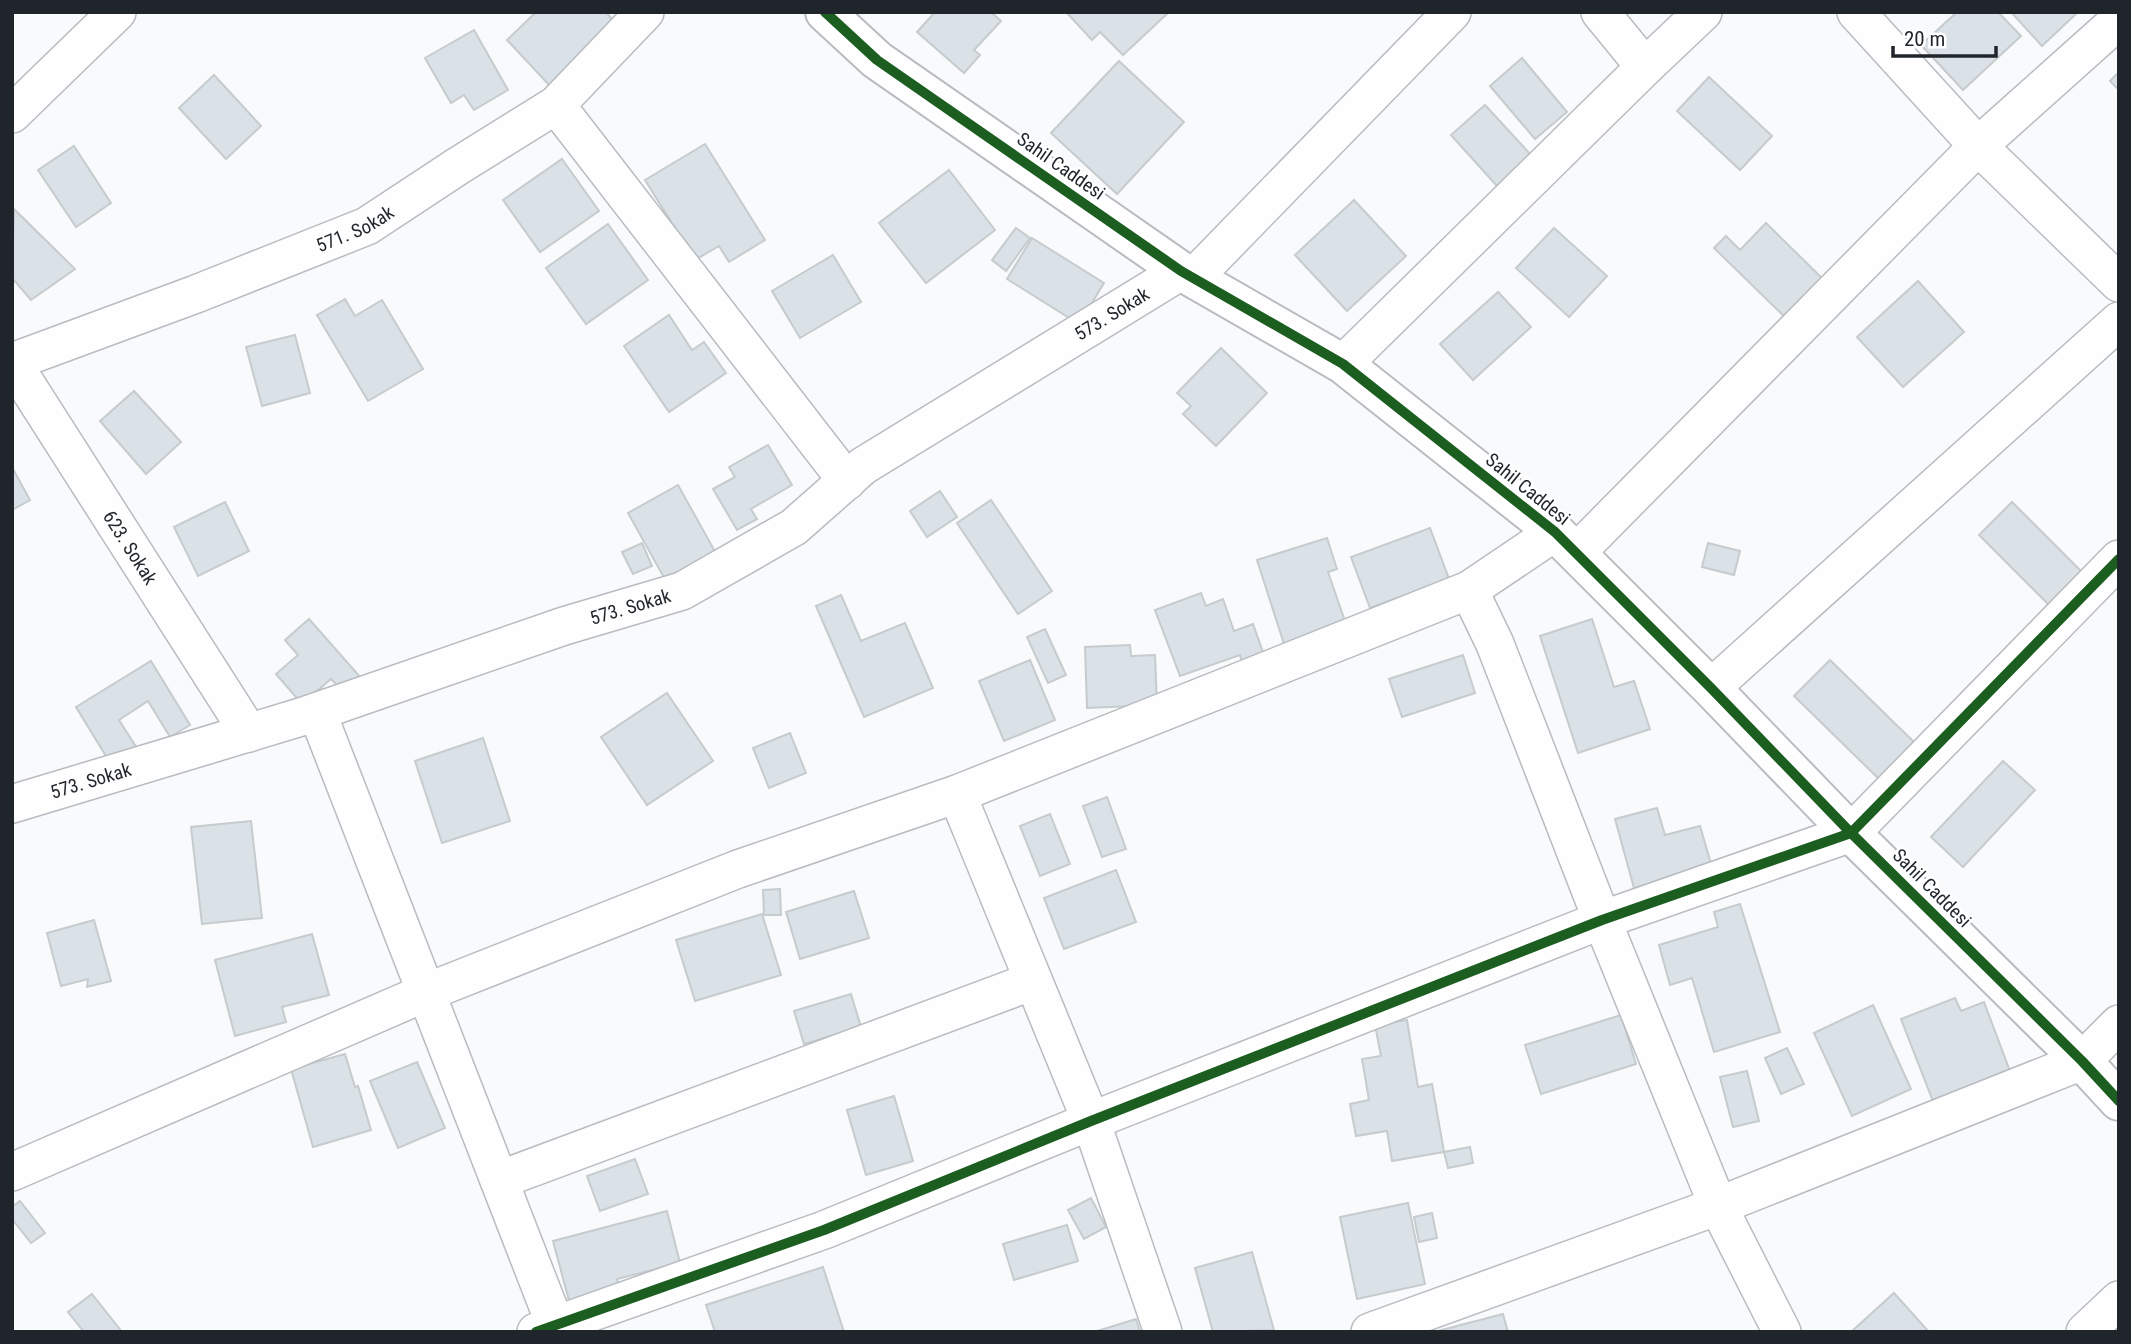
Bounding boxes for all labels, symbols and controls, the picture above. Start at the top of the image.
scale bar [1893,14,1996,58]
text: 20 m [1904,27,1945,51]
street label: Sahil Caddesi [1013,127,1109,205]
street label: 571. Sokak [313,200,398,257]
street label: 573. Sokak [1070,282,1154,345]
street label: Sahil Caddesi [1481,448,1575,530]
street label: 623. Sokak [98,506,163,589]
street label: 573. Sokak [587,583,674,629]
street label: 573. Sokak [47,757,134,803]
street label: Sahil Caddesi [1888,844,1976,932]

